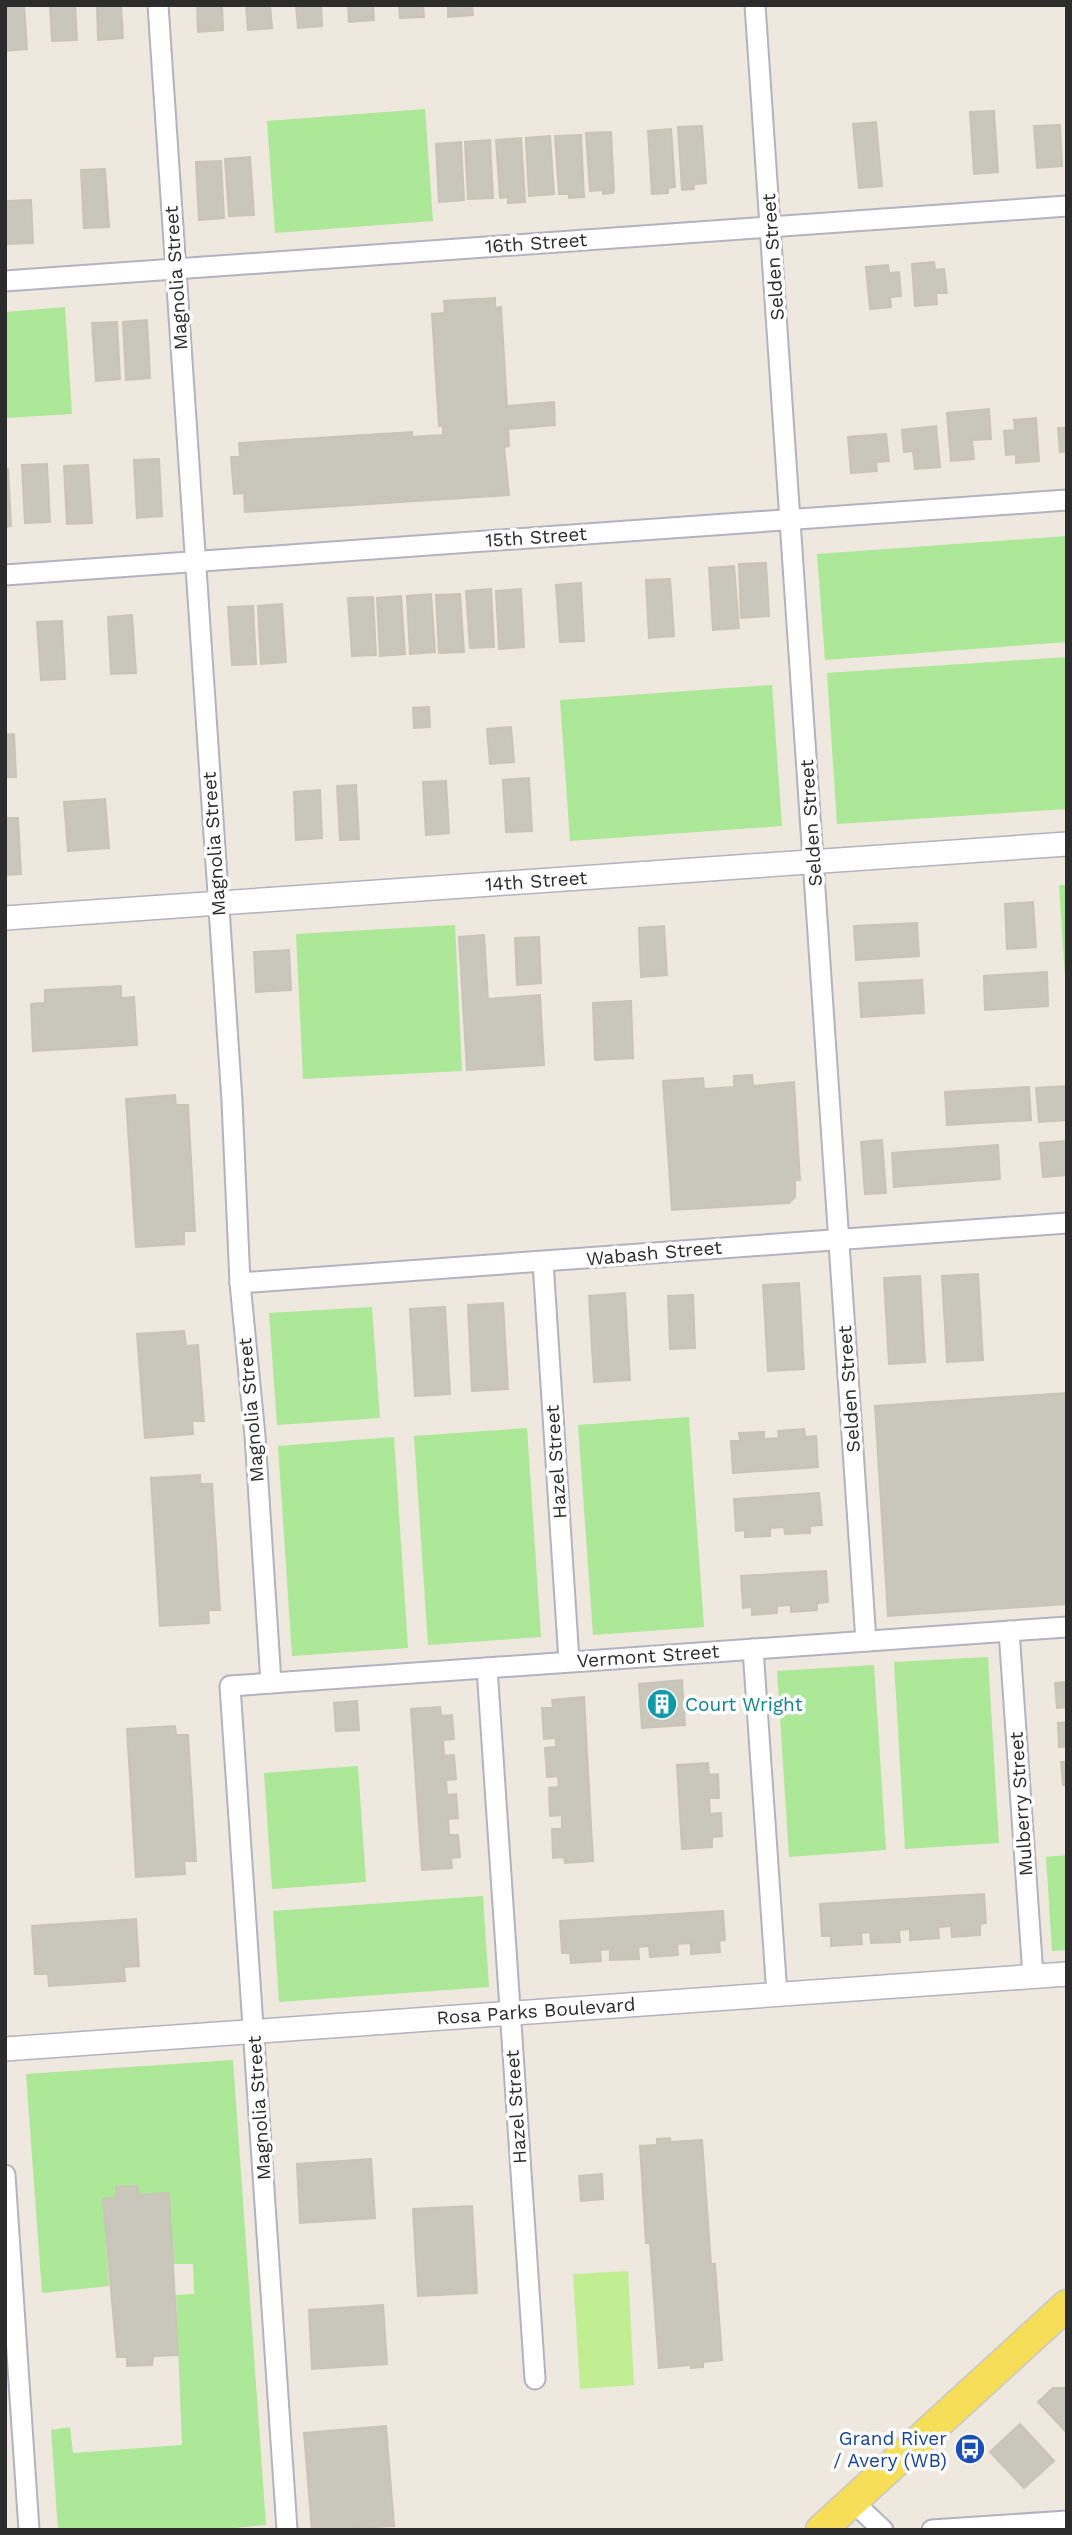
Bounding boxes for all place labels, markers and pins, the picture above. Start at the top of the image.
building icon: Court Wright [645,1687,679,1721]
place label: Court Wright [685,1693,803,1716]
place label: Grand River / Avery (WB) [833,2427,947,2472]
bus stop icon: Grand River / Avery (WB) [953,2432,987,2466]

